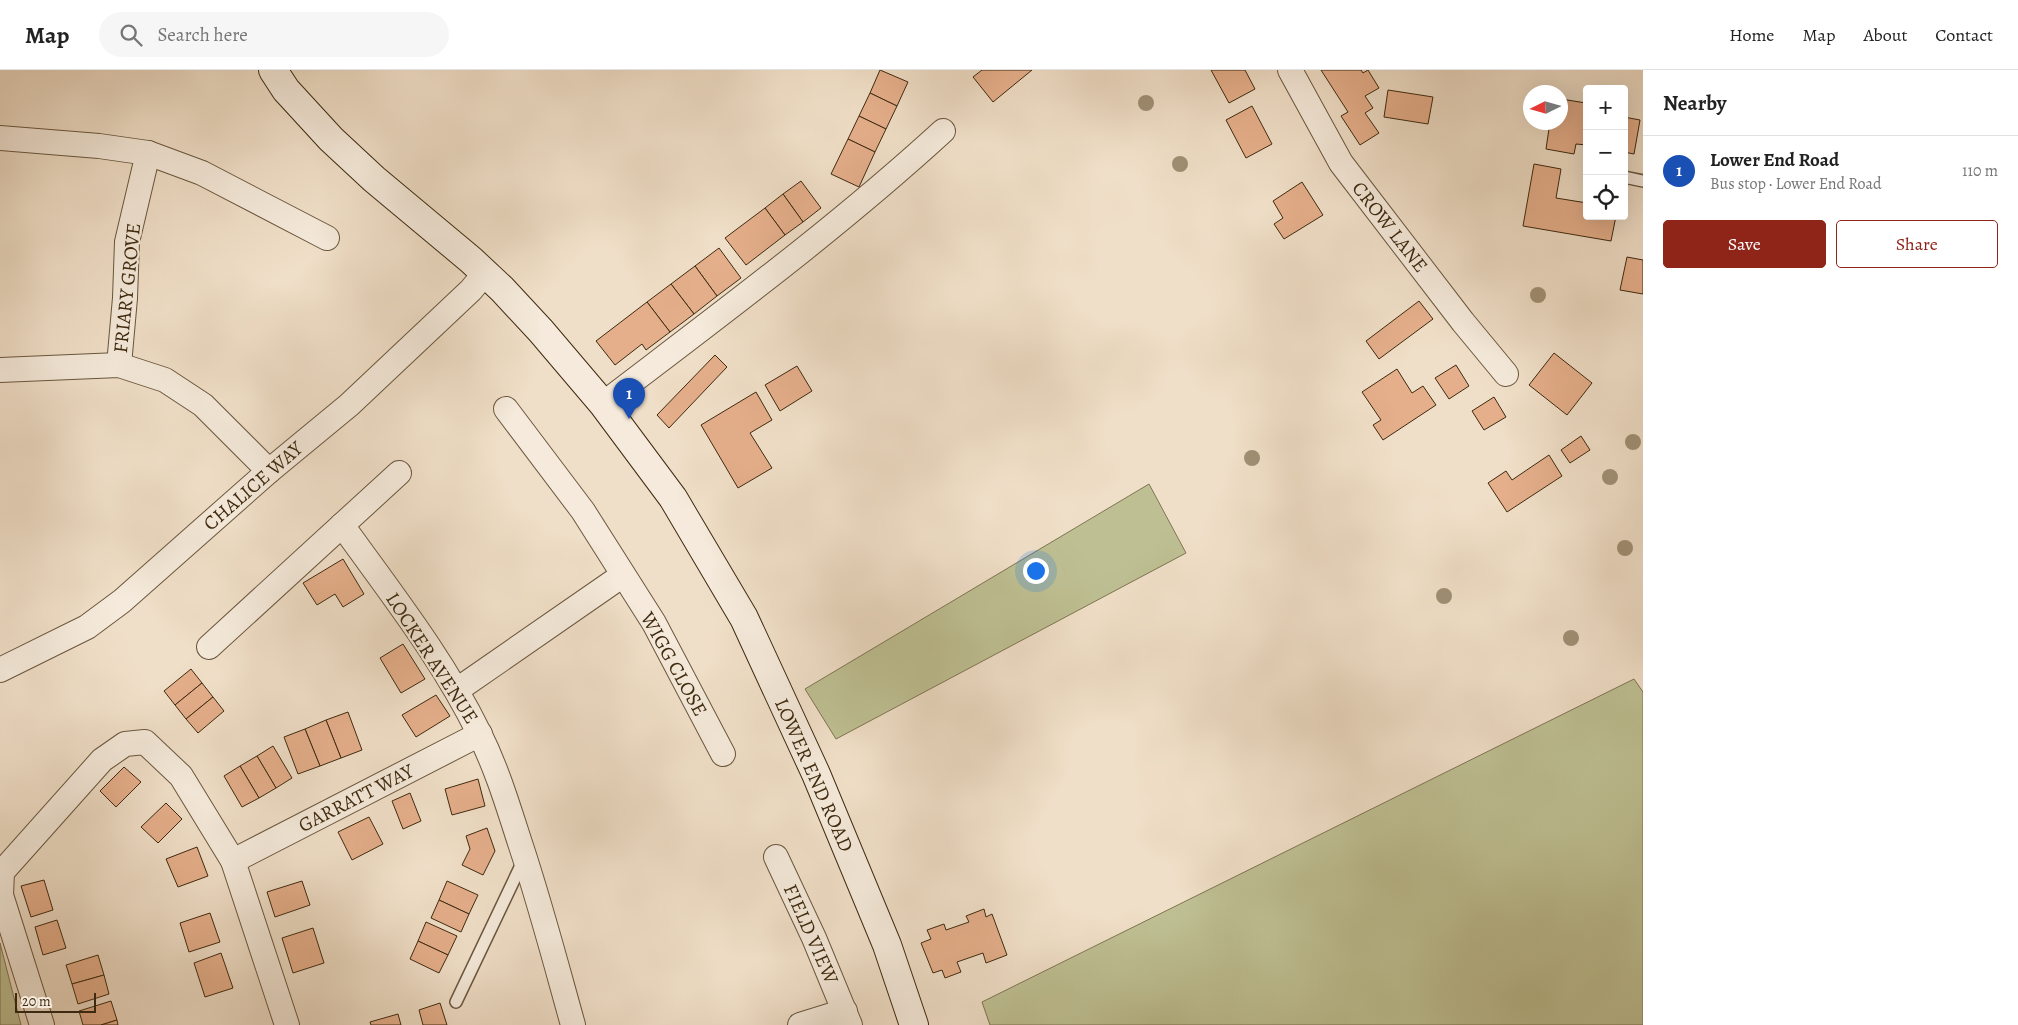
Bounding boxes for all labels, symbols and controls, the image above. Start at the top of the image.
search box [99,12,449,57]
text: Map [25,19,69,51]
icon: search [117,21,145,49]
text: Search here [157,22,248,48]
text: Home [1729,23,1774,47]
text: Map [1802,23,1835,47]
text: About [1863,23,1907,47]
text: Contact [1935,23,1993,47]
north arrow [1523,85,1568,130]
map controls [1583,85,1628,220]
button: + [1583,85,1628,130]
text: Nearby [1663,89,1726,117]
button: − [1583,130,1628,175]
text: Lower End Road [1710,147,1839,173]
text: 1 [1676,160,1682,182]
text: 110 m [1962,160,1998,182]
text: Bus stop · Lower End Road [1710,173,1882,195]
button: locate [1583,175,1628,220]
street label: CROW LANE [1346,176,1434,278]
button: Save [1663,220,1826,268]
button: Share [1836,220,1998,268]
street label: FRIARY GROVE [107,222,147,354]
pin: 1 [613,378,645,419]
street label: CHALICE WAY [197,434,310,537]
your location [1023,558,1049,584]
street label: LOCKER AVENUE [379,587,485,729]
street label: WIGG CLOSE [634,606,714,721]
street label: LOWER END ROAD [768,694,860,856]
street label: GARRATT WAY [294,757,419,839]
street label: FIELD VIEW [777,880,845,989]
scale bar [15,990,96,1013]
text: 20 m [22,992,51,1011]

